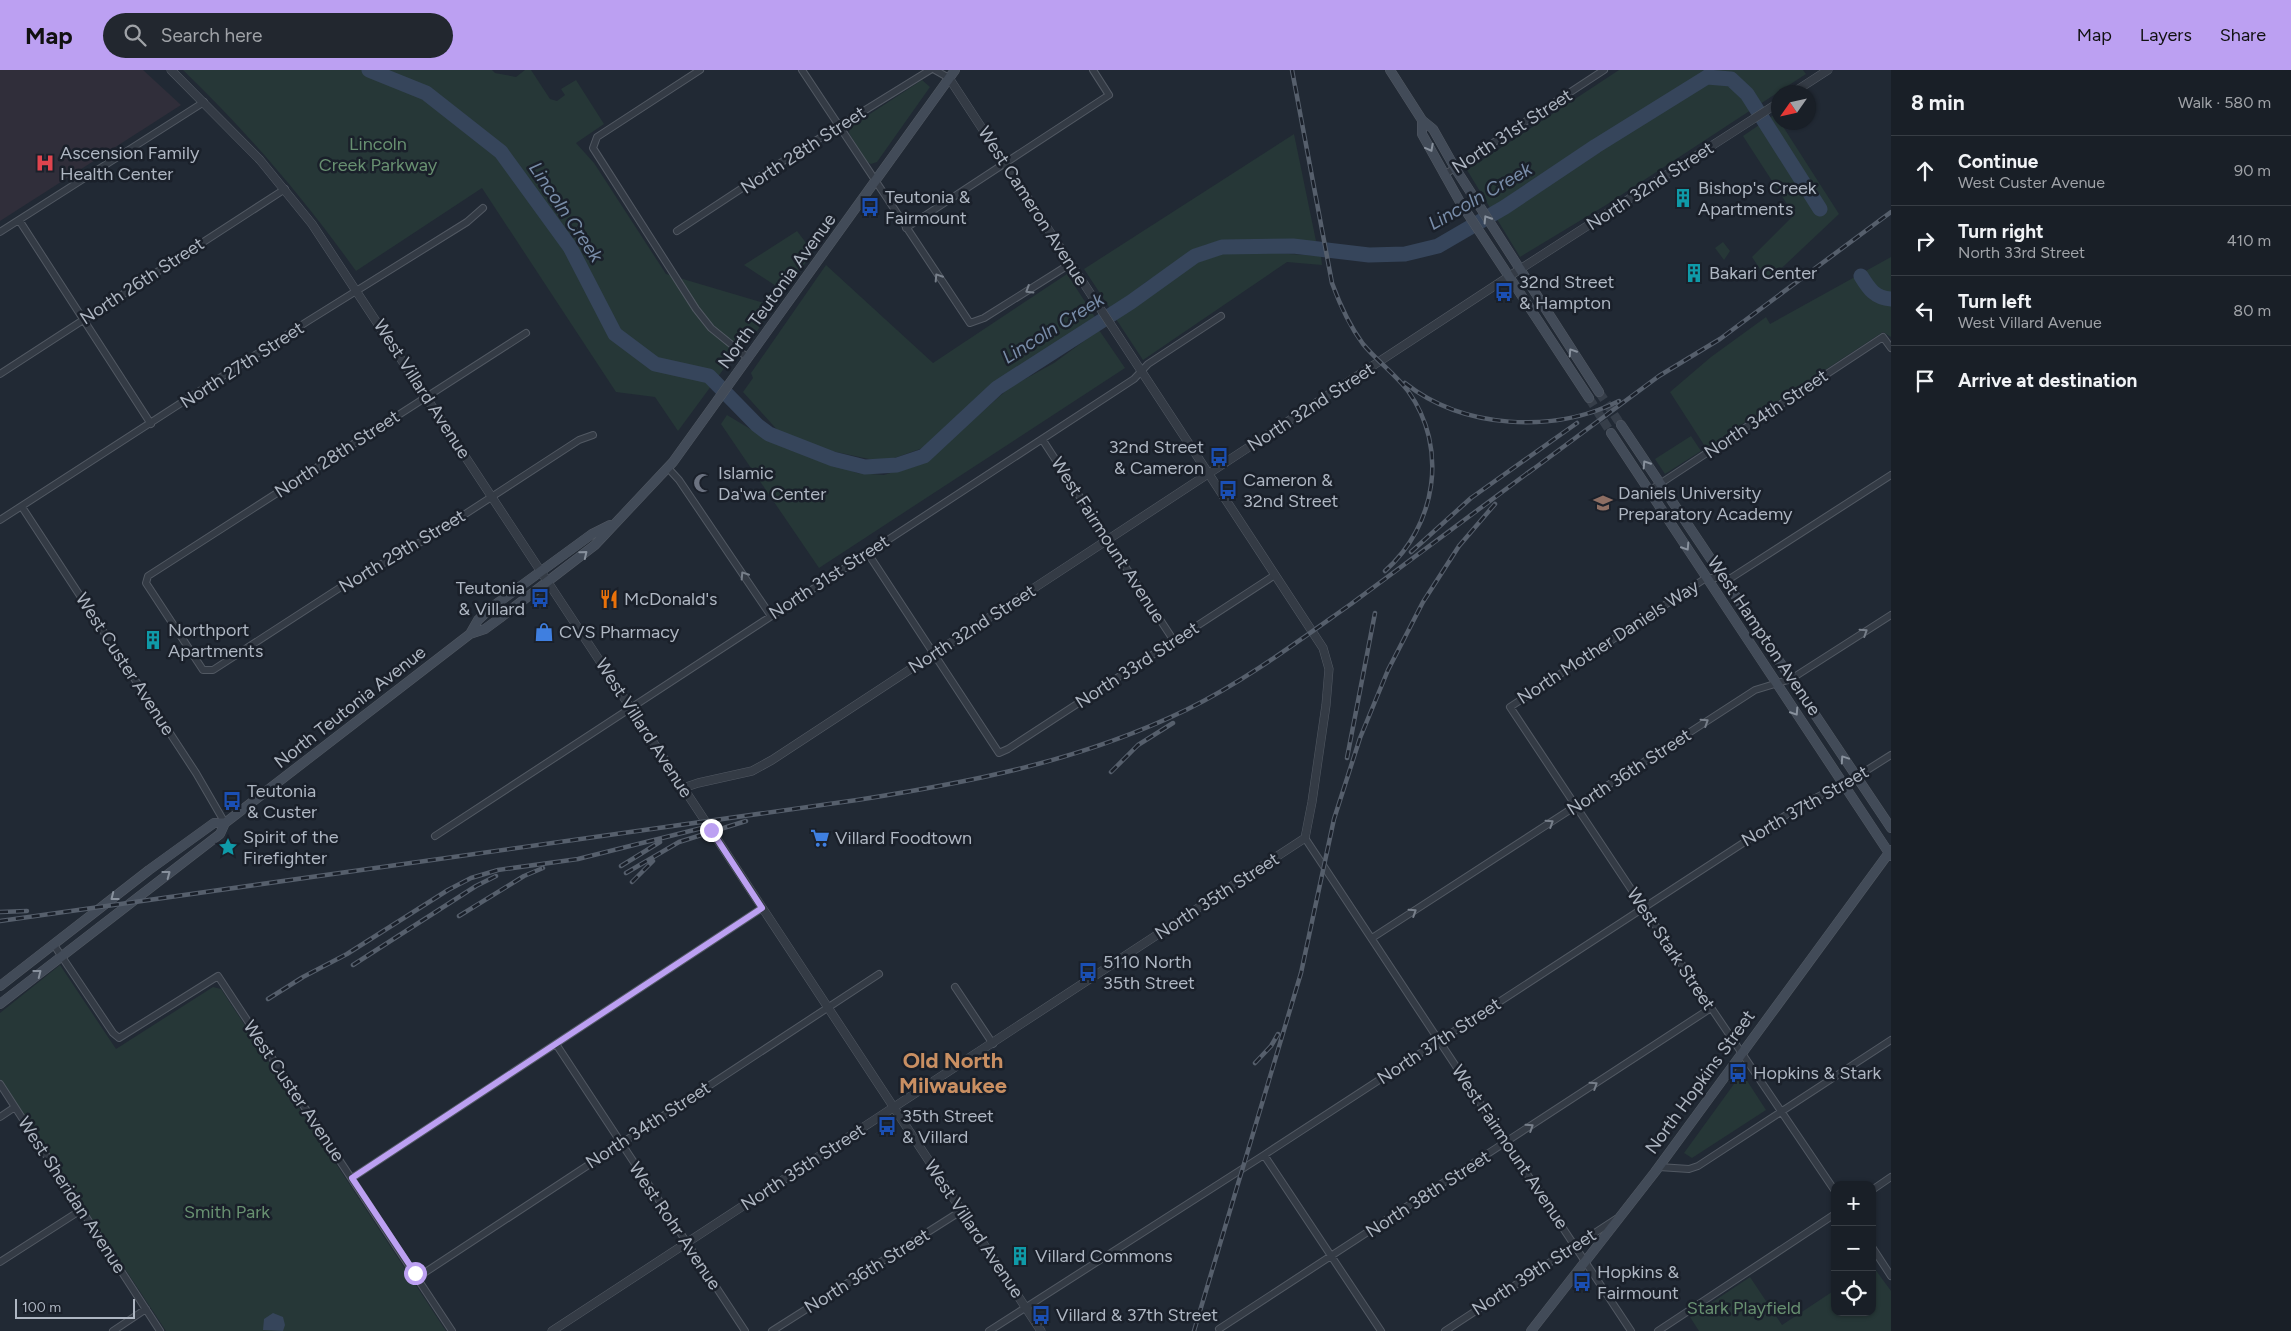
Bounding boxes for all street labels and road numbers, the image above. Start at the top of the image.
street label: North 31st Street [1448,84,1576,178]
street label: North 28th Street [736,101,870,199]
street label: West Cameron Avenue [973,122,1093,290]
street label: North 32nd Street [1582,137,1718,235]
street label: North Teutonia Avenue [713,209,841,373]
street label: North 26th Street [76,233,208,329]
street label: West Villard Avenue [369,315,475,463]
street label: North 27th Street [176,317,308,413]
street label: North 32nd Street [1243,358,1379,456]
street label: North 34th Street [1700,364,1832,463]
street label: North 28th Street [270,405,404,503]
street label: West Fairmount Avenue [1046,453,1170,627]
street label: North 29th Street [335,504,469,597]
street label: North 31st Street [765,530,893,624]
street label: West Hampton Avenue [1703,552,1826,720]
street label: North Mother Daniels Way [1513,575,1703,709]
street label: North 32nd Street [904,580,1040,678]
street label: West Custer Avenue [71,589,179,739]
street label: North 33rd Street [1071,617,1203,713]
street label: North Teutonia Avenue [270,641,430,773]
street label: West Villard Avenue [591,654,697,802]
street label: North 36th Street [1563,724,1695,820]
street label: North 37th Street [1738,761,1873,851]
street label: North 35th Street [1151,848,1283,944]
street label: West Stark Street [1622,884,1720,1014]
street label: North 37th Street [1373,993,1505,1089]
street label: North Hopkins Street [1640,1006,1760,1158]
street label: West Custer Avenue [239,1016,349,1166]
street label: West Fairmount Avenue [1447,1061,1573,1233]
street label: North 34th Street [581,1076,715,1174]
street label: West Sheridan Avenue [13,1113,131,1278]
street label: North 35th Street [737,1119,869,1215]
street label: North 38th Street [1362,1145,1495,1243]
street label: West Villard Avenue [920,1156,1028,1302]
street label: West Rohr Avenue [624,1158,726,1294]
street label: North 36th Street [800,1224,934,1318]
street label: North 39th Street [1468,1224,1600,1320]

